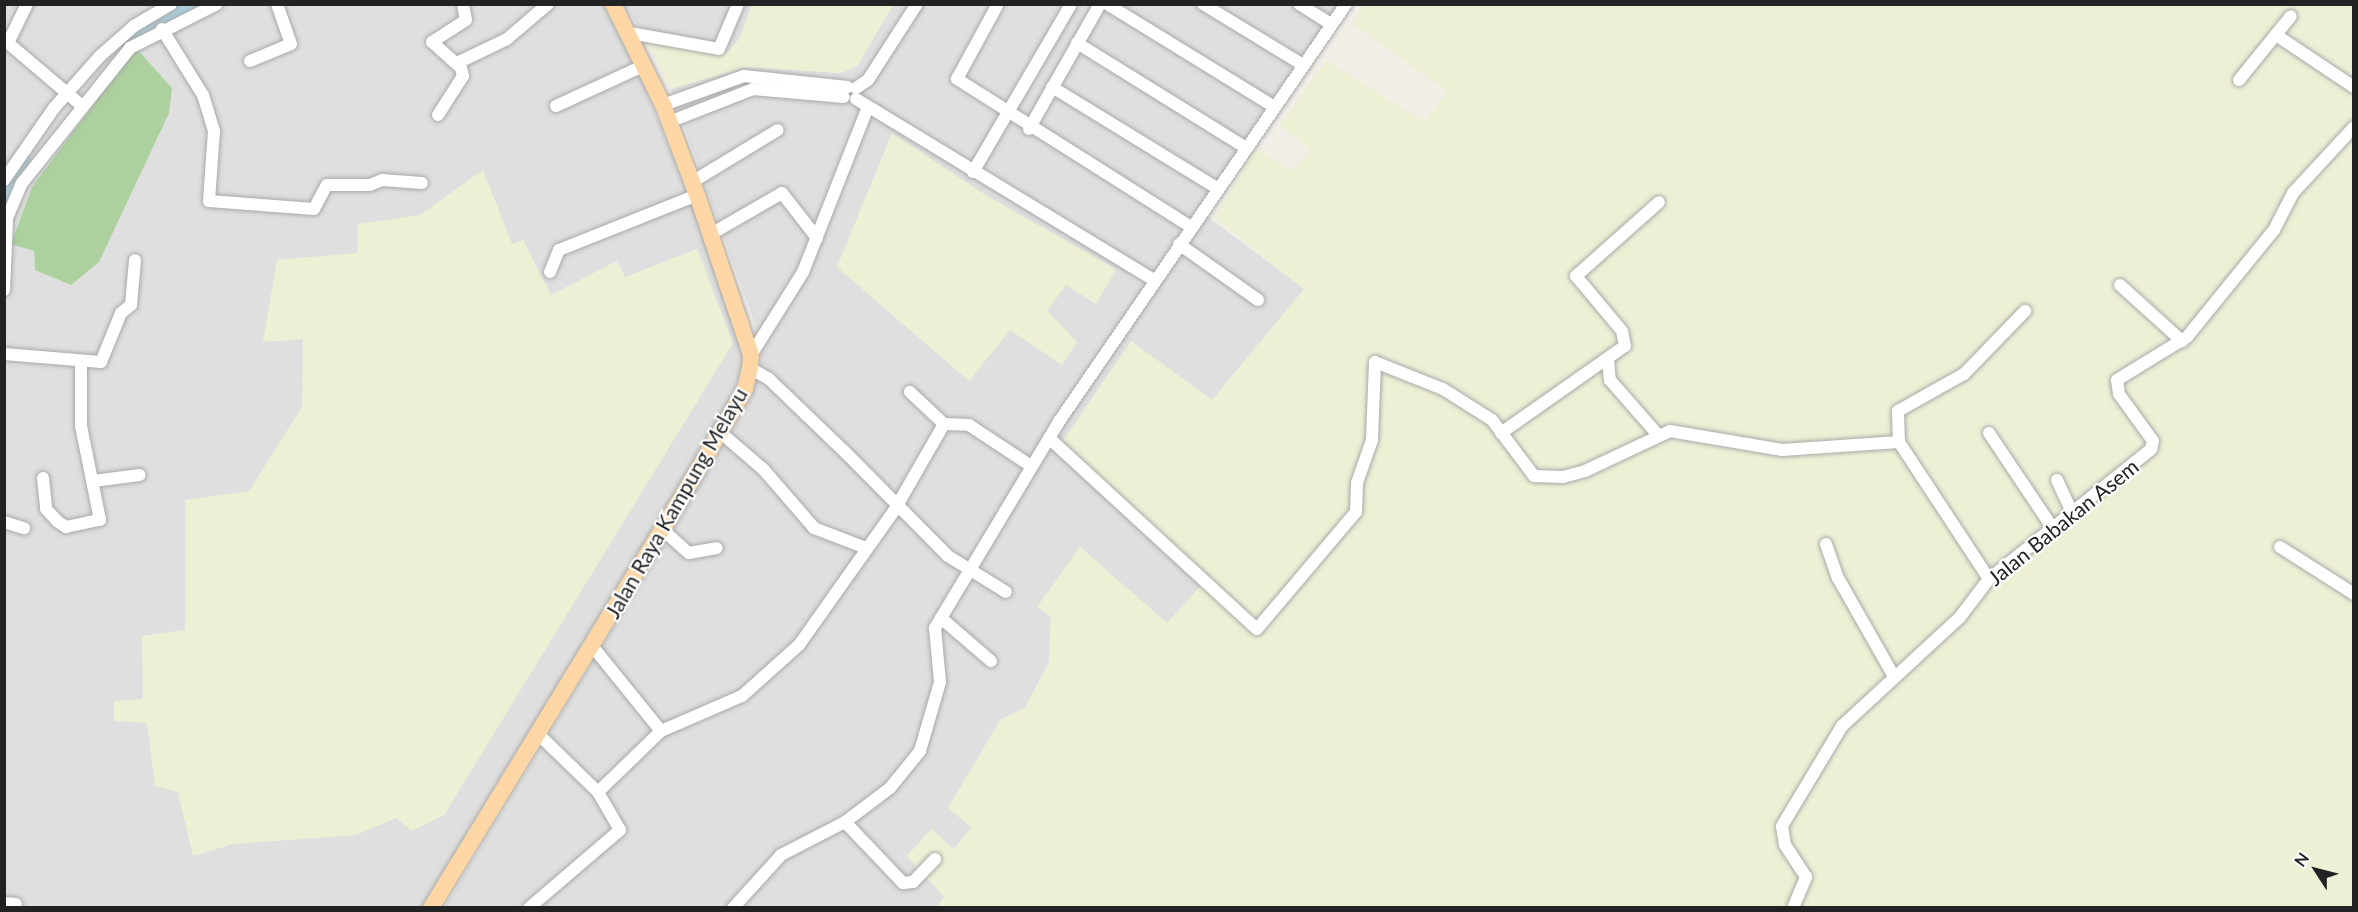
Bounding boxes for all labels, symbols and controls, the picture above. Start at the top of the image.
street label: Jalan Raya Kampung Melayu [600,383,752,623]
street label: Jalan Babakan Asem [1982,453,2144,591]
north arrow [2286,840,2346,900]
text: N [2290,849,2312,870]

